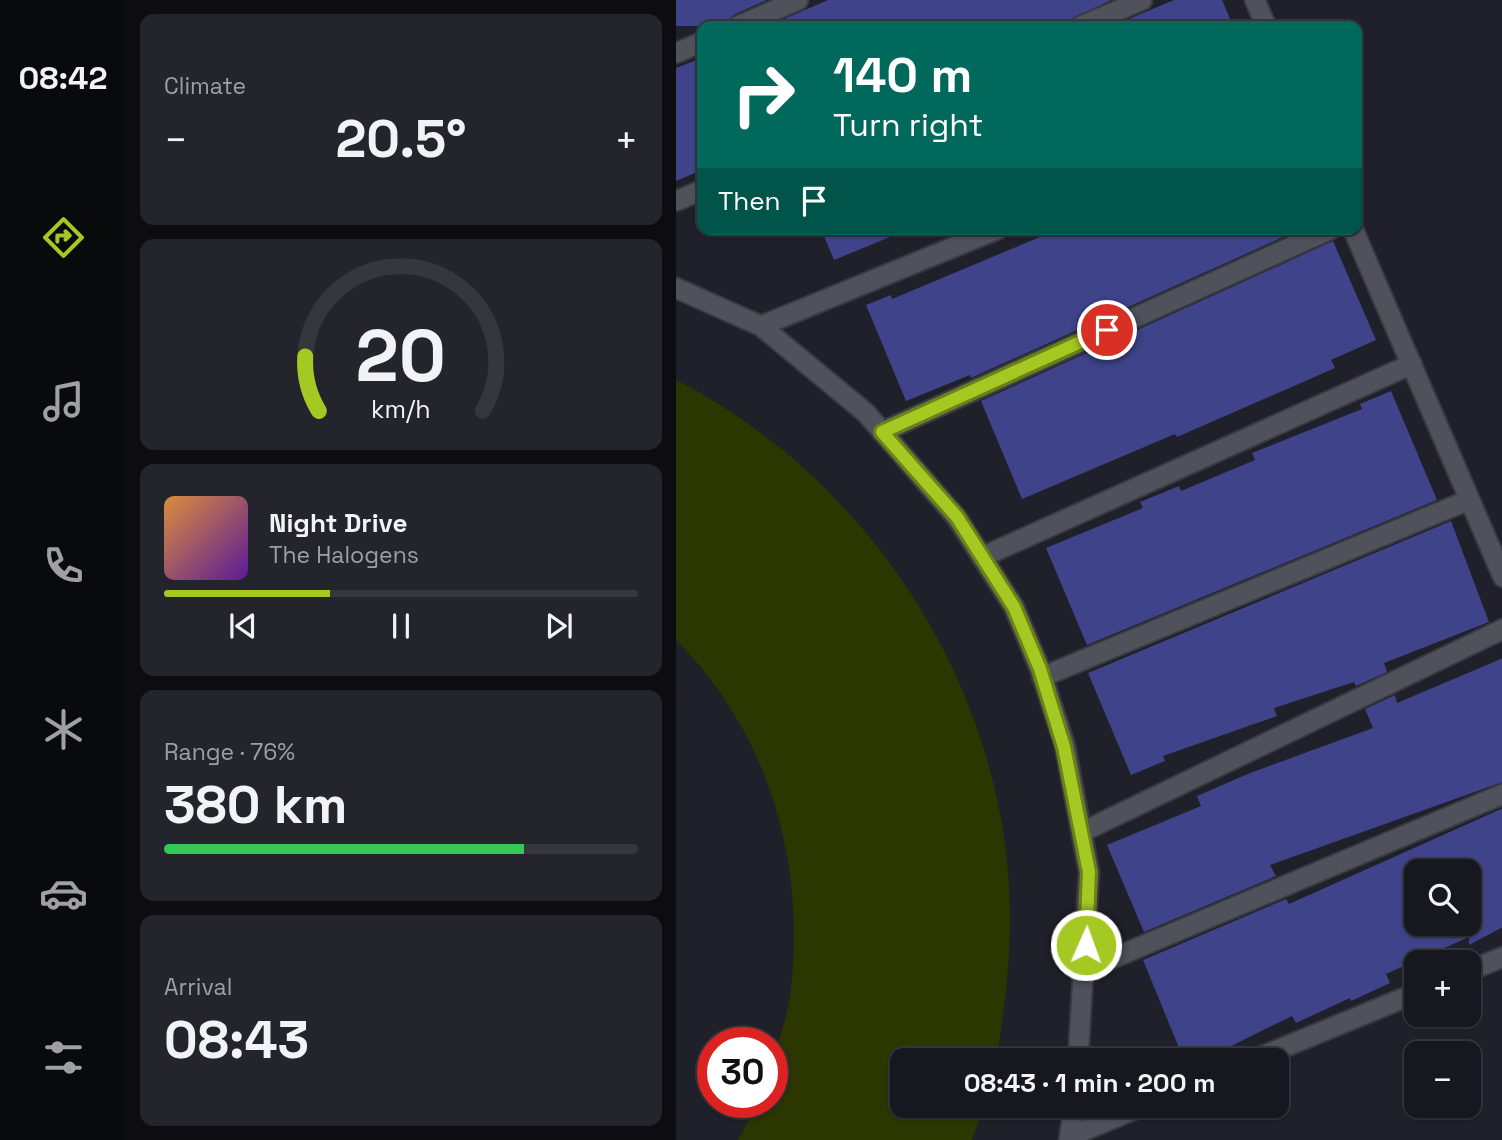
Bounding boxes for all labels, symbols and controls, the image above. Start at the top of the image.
text: 140 m [833,44,972,106]
icon: right [718,49,809,140]
text: 08:42 [19,58,107,98]
text: Climate [164,71,246,101]
text: Turn right [833,105,983,145]
text: 20.5° [335,106,467,172]
text: − [164,116,188,164]
text: + [614,116,638,164]
icon: arrive [795,182,833,220]
text: Then [718,184,781,218]
icon: directions [39,213,88,262]
pin [1077,300,1137,360]
text: 20 [356,309,446,402]
icon: arrive [1088,311,1126,349]
icon: music [39,377,88,426]
text: km/h [371,393,431,425]
text: Night Drive [269,506,407,540]
text: The Halogens [269,540,419,570]
icon: phone [39,541,88,590]
icon: previous [224,607,262,645]
icon: pause [382,607,420,645]
icon: next [540,607,578,645]
icon: climate [39,705,88,754]
text: Range · 76% [164,737,295,767]
text: 380 km [164,772,347,838]
map controls [1404,859,1481,1118]
button: search [1404,859,1481,936]
icon: car [39,869,88,918]
position arrow [1049,908,1123,982]
button: + [1404,950,1481,1027]
text: Arrival [164,972,232,1002]
text: 08:43 [164,1007,309,1073]
speed limit sign: 30 [697,1027,788,1118]
icon: filters [39,1033,88,1082]
button: − [1404,1041,1481,1118]
text: 08:43 · 1 min · 200 m [964,1066,1215,1100]

